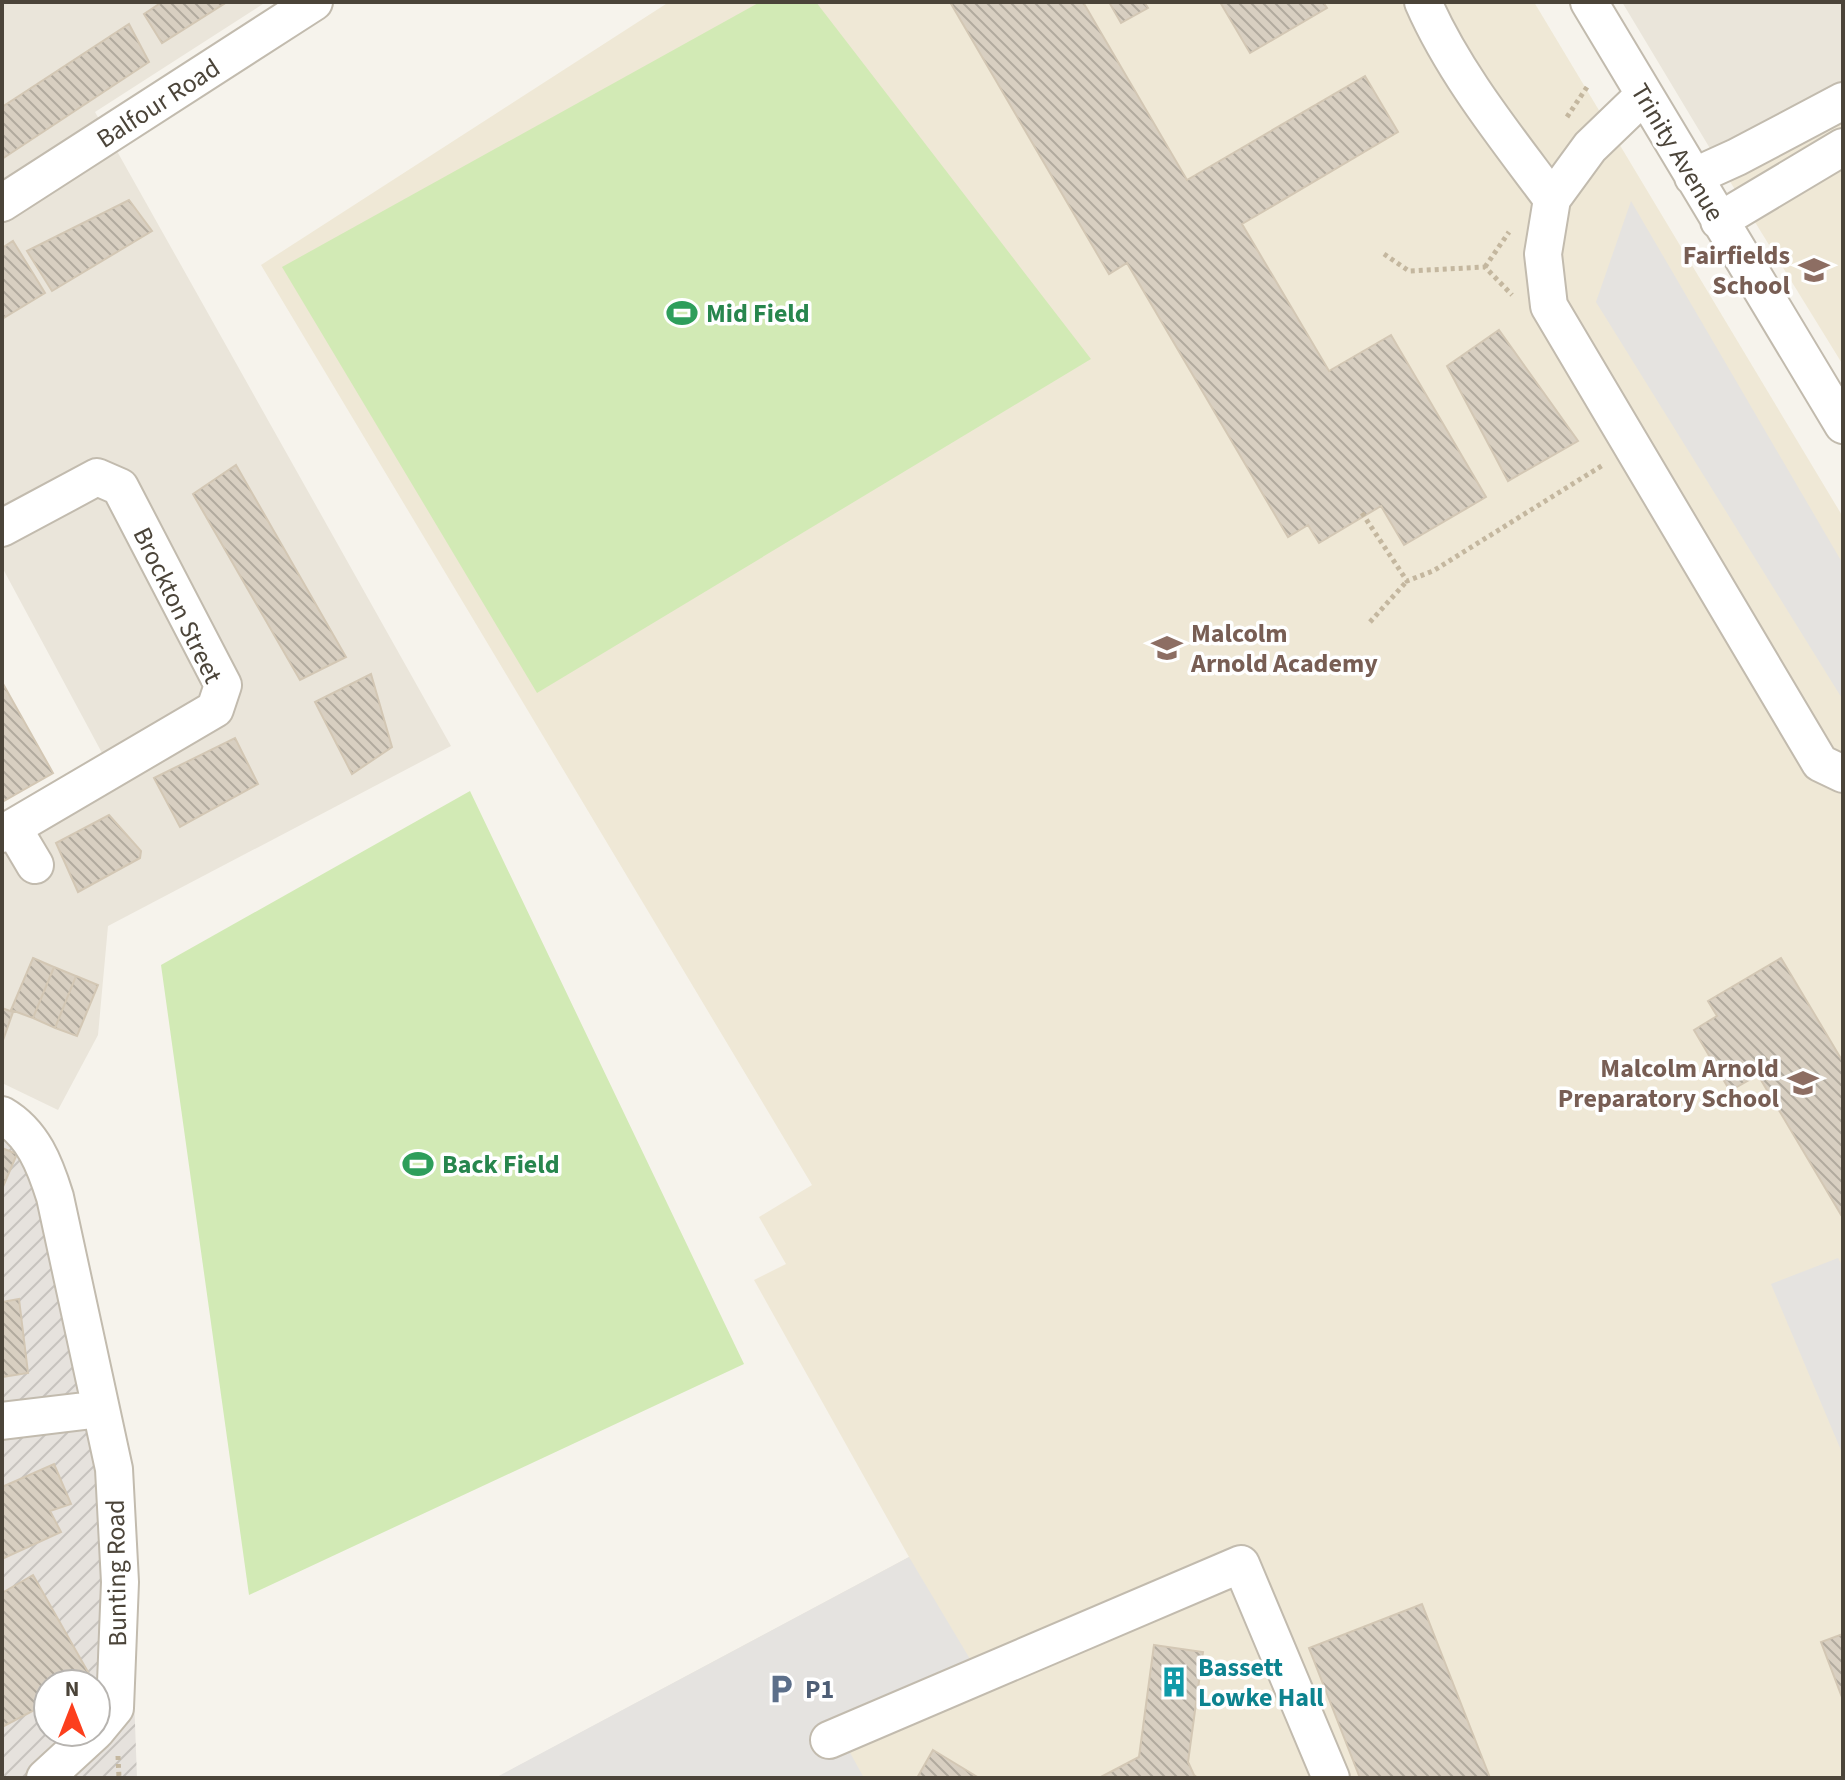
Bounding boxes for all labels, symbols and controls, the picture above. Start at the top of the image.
street label: Balfour Road [89,50,227,157]
street label: Trinity Avenue [1622,76,1733,228]
place label: Fairfields School [1683,237,1791,304]
school or university icon: Fairfields School [1797,253,1831,287]
place label: Mid Field [706,295,810,332]
sports icon: Mid Field [665,296,699,330]
street label: Brockton Street [124,521,231,690]
place label: Malcolm Arnold Academy [1190,615,1378,682]
school or university icon: Malcolm Arnold Academy [1150,631,1184,665]
place label: Malcolm Arnold Preparatory School [1558,1050,1780,1117]
school or university icon: Malcolm Arnold Preparatory School [1786,1066,1820,1100]
place label: Back Field [442,1146,560,1183]
sports icon: Back Field [401,1147,435,1181]
street label: Bunting Road [97,1499,136,1647]
place label: Bassett Lowke Hall [1198,1649,1324,1716]
building icon: Bassett Lowke Hall [1157,1665,1191,1699]
north arrow [32,1668,112,1748]
place label: P1 [805,1671,834,1708]
parking icon: P1 [764,1672,798,1706]
text: N [65,1673,79,1705]

